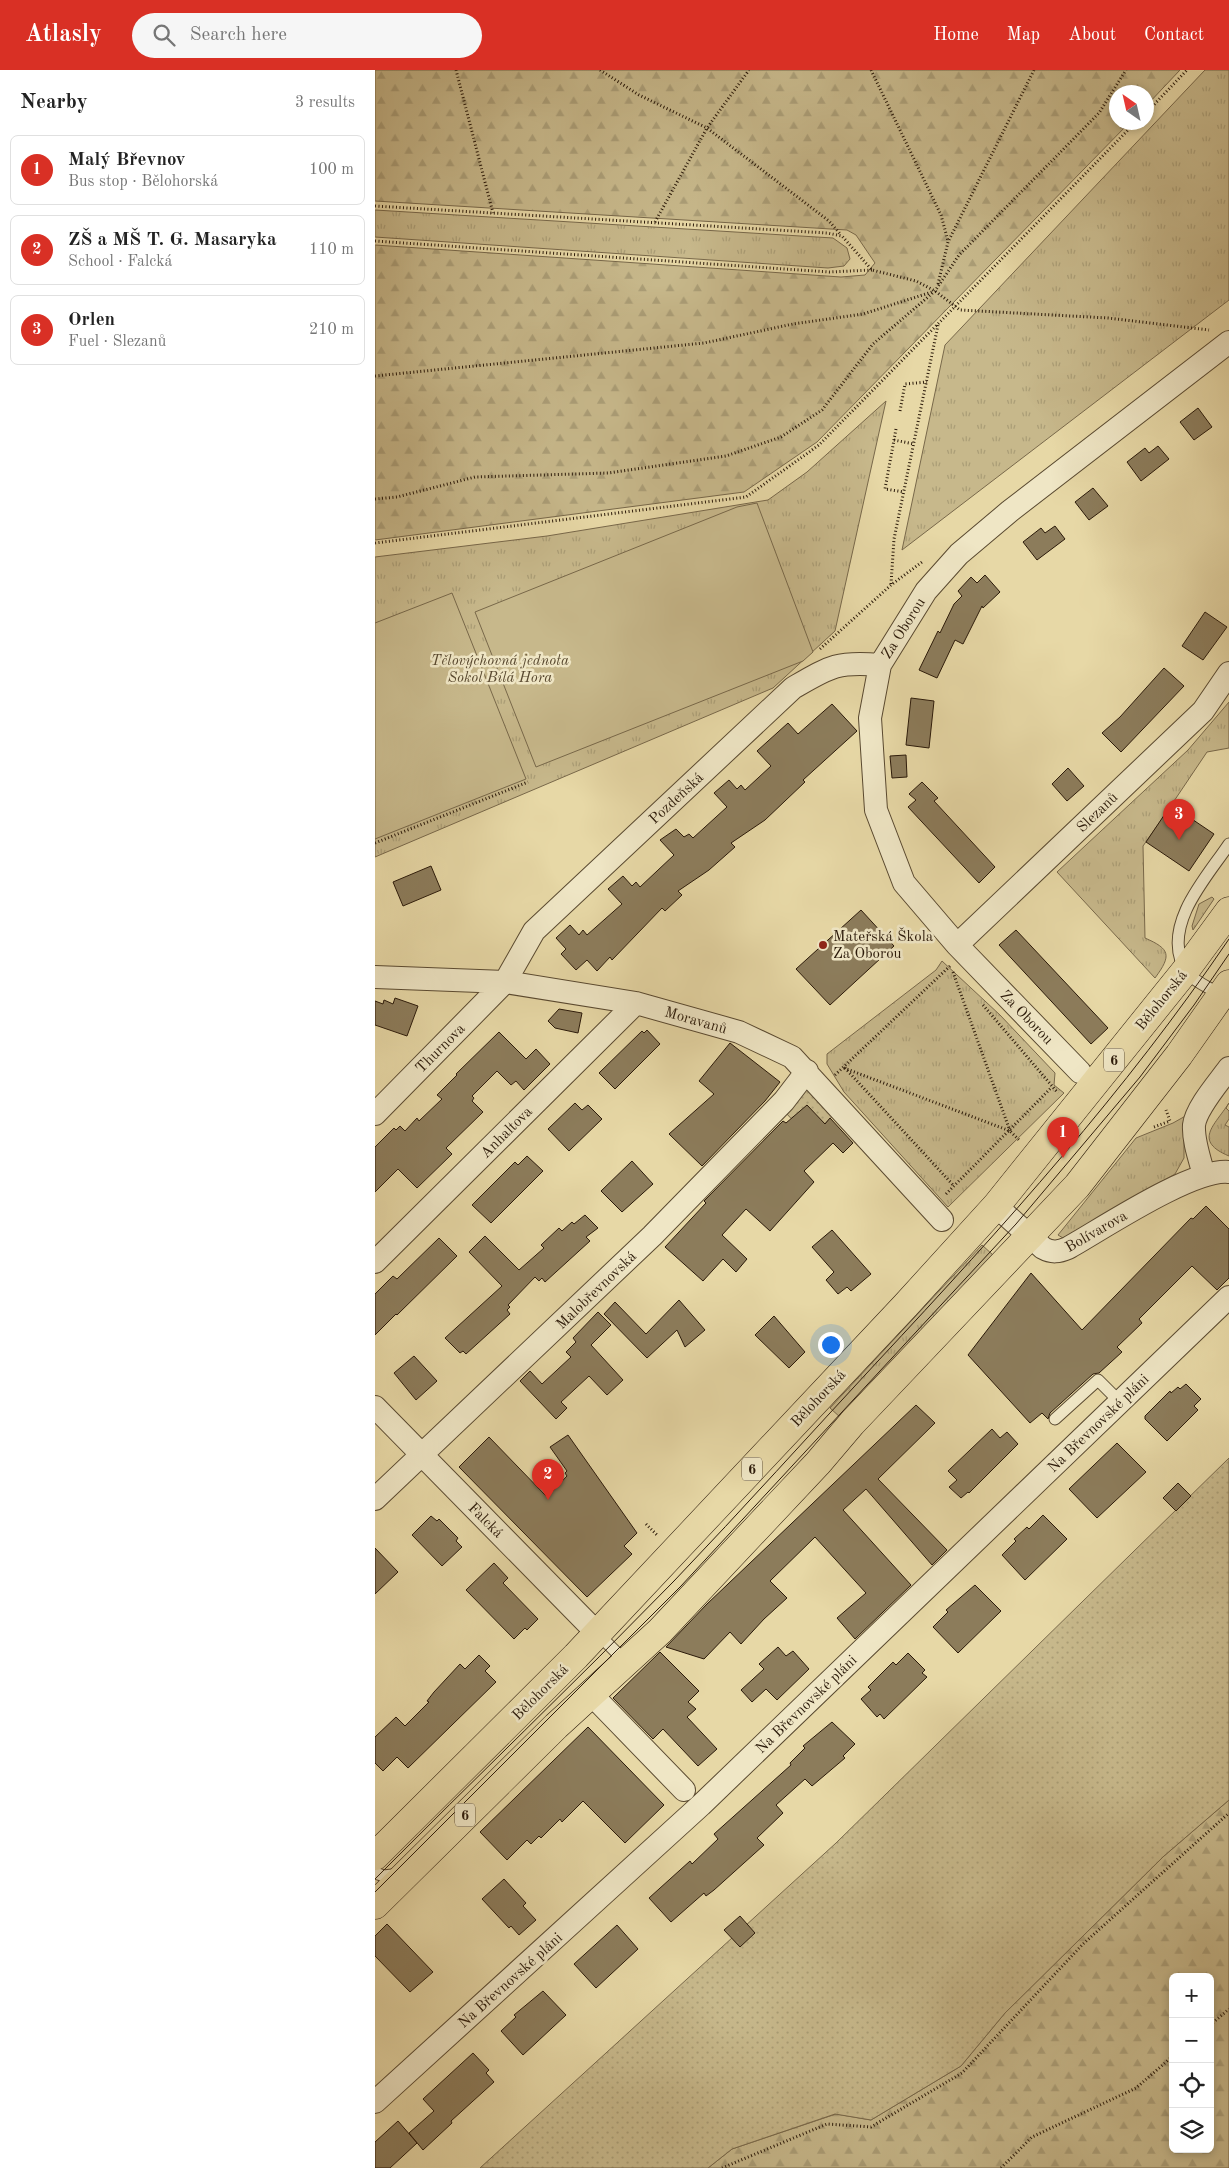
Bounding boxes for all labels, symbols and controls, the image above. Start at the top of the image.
search box [132,13,482,58]
icon: search [150,21,178,49]
text: Atlasly [25,23,102,47]
text: Search here [190,26,287,45]
text: Home [933,26,979,44]
text: Map [1007,26,1040,44]
text: About [1068,26,1116,44]
text: Contact [1144,26,1204,44]
north arrow [1109,85,1154,130]
text: Nearby [20,92,88,113]
text: 3 results [295,95,355,111]
text: Malý Břevnov [68,151,185,170]
text: 1 [32,162,42,178]
text: 100 m [309,162,354,178]
text: Bus stop · Bělohorská [68,174,218,190]
text: ZŠ a MŠ T. G. Masaryka [68,231,277,250]
text: 2 [32,242,42,258]
text: 110 m [309,242,354,258]
text: School · Falcká [68,254,172,270]
text: Orlen [68,311,115,330]
text: 3 [32,322,42,338]
text: 210 m [309,322,354,338]
text: Fuel · Slezanů [68,334,166,350]
street label: Za Oborou [880,596,929,662]
park label: Tělovýchovná jednota Sokol Bílá Hora [431,654,569,686]
street label: Pozdeňská [647,770,707,828]
street label: Slezanů [1075,790,1121,836]
pin: 3 [1163,799,1195,840]
place label: Mateřská Škola Za Oborou [833,927,934,962]
marker: Mateřská Škola Za Oborou [817,939,829,951]
street label: Bělohorská [1134,968,1191,1034]
street label: Za Oborou [997,988,1055,1048]
street label: Moravanů [663,1005,728,1037]
street label: Thurnova [414,1021,469,1077]
road number: 6 [1104,1048,1124,1072]
street label: Anhaltova [478,1104,536,1162]
pin: 1 [1047,1117,1079,1158]
street label: Bolívarova [1063,1208,1131,1256]
street label: Malobřevnovská [554,1249,640,1333]
your location [818,1332,844,1358]
street label: Bělohorská [789,1367,850,1431]
street label: Na Břevnovské pláni [1046,1372,1153,1476]
road number: 6 [742,1458,762,1480]
pin: 2 [532,1459,564,1500]
street label: Falcká [465,1501,506,1542]
street label: Na Břevnovské pláni [754,1653,861,1757]
street label: Bělohorská [510,1662,572,1724]
road number: 6 [455,1804,475,1826]
street label: Na Břevnovské pláni [456,1931,566,2032]
map controls [1169,1973,1214,2153]
button: + [1169,1973,1214,2018]
button: − [1169,2018,1214,2063]
button: locate [1169,2063,1214,2108]
button: layers [1169,2108,1214,2153]

